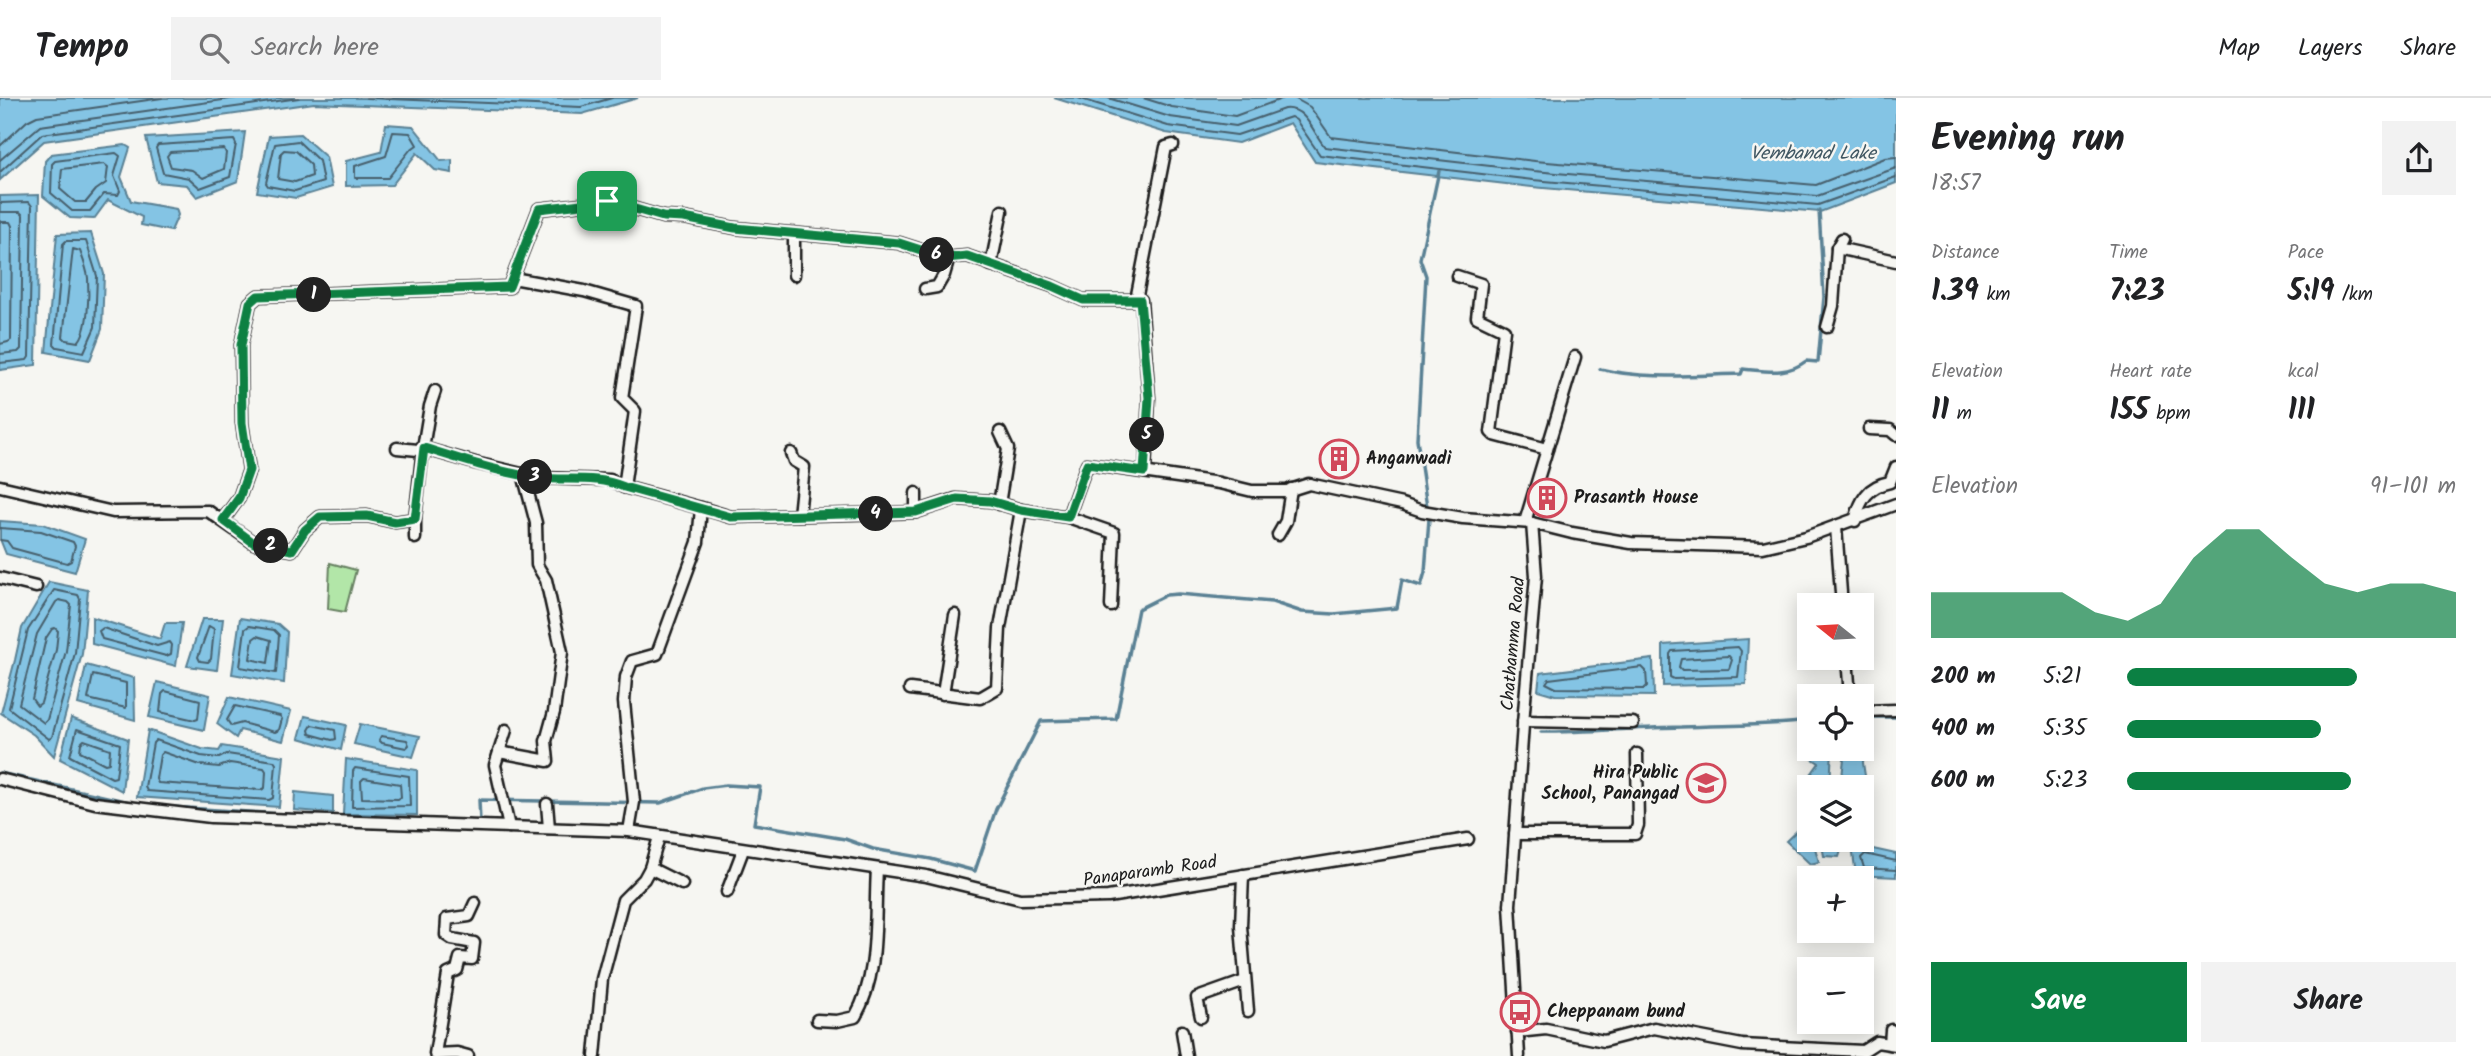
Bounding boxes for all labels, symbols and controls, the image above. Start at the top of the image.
search box [171,17,661,80]
text: Tempo [35,22,129,75]
text: Search here [251,27,379,69]
icon: search [195,29,233,67]
text: Map [2218,29,2260,68]
text: Layers [2298,29,2362,68]
text: Share [2400,29,2456,68]
text: Evening run [1931,110,2125,170]
button: share [2382,121,2456,195]
water label: Vembanad Lake [1750,139,1878,169]
text: 18:57 [1931,166,1981,202]
pin [577,171,637,231]
icon: arrive [588,182,626,220]
pin: 6 [920,238,954,272]
text: Distance [1931,238,1999,268]
text: Time [2109,238,2148,268]
text: Pace [2288,238,2324,268]
text: 6 [931,239,942,269]
text: 1.39 [1931,268,1979,316]
text: 7:23 [2109,268,2165,316]
text: 5:19 [2288,268,2334,316]
pin: 1 [296,278,332,312]
text: 1 [311,279,316,309]
text: km [1979,280,2010,310]
text: /km [2334,280,2373,310]
text: Elevation [1931,357,2003,387]
text: Heart rate [2109,357,2192,387]
text: kcal [2288,357,2319,387]
text: 11 [1931,387,1949,435]
text: 155 [2109,387,2149,435]
text: 111 [2288,387,2315,435]
text: m [1949,399,1972,429]
text: bpm [2149,399,2191,429]
pin: 5 [1130,418,1164,452]
text: 5 [1142,419,1151,449]
building icon: Anganwadi [1318,438,1360,480]
place label: Anganwadi [1366,445,1452,474]
pin: 3 [518,460,552,494]
text: 3 [529,461,540,491]
text: Elevation [1931,469,2018,505]
text: 91–101 m [2370,469,2456,505]
building icon: Prasanth House [1526,477,1568,519]
place label: Prasanth House [1574,484,1698,513]
pin: 4 [858,496,894,532]
text: 4 [870,498,881,528]
pin: 2 [254,528,288,564]
text: 2 [265,530,276,560]
street label: Chathamma Road [1494,575,1534,712]
north arrow [1797,593,1874,670]
map controls [1797,593,1874,1034]
text: 200 m [1931,659,1996,695]
text: 5:21 [2043,659,2082,695]
button: locate [1797,684,1874,761]
text: 400 m [1931,711,1995,747]
text: 5:35 [2043,711,2087,747]
place label: Hira Public School, Panangad [1542,759,1679,809]
school or university icon: Hira Public School, Panangad [1685,762,1727,804]
text: 600 m [1931,763,1995,799]
text: 5:23 [2043,763,2088,799]
button: layers [1797,775,1874,852]
street label: Panaparamb Road [1081,848,1220,896]
button: + [1797,866,1874,943]
button: − [1797,957,1874,1034]
button: Save [1931,962,2187,1042]
button: Share [2201,962,2456,1042]
bus stop icon: Cheppanam bund [1499,991,1541,1033]
place label: Cheppanam bund [1547,998,1685,1027]

